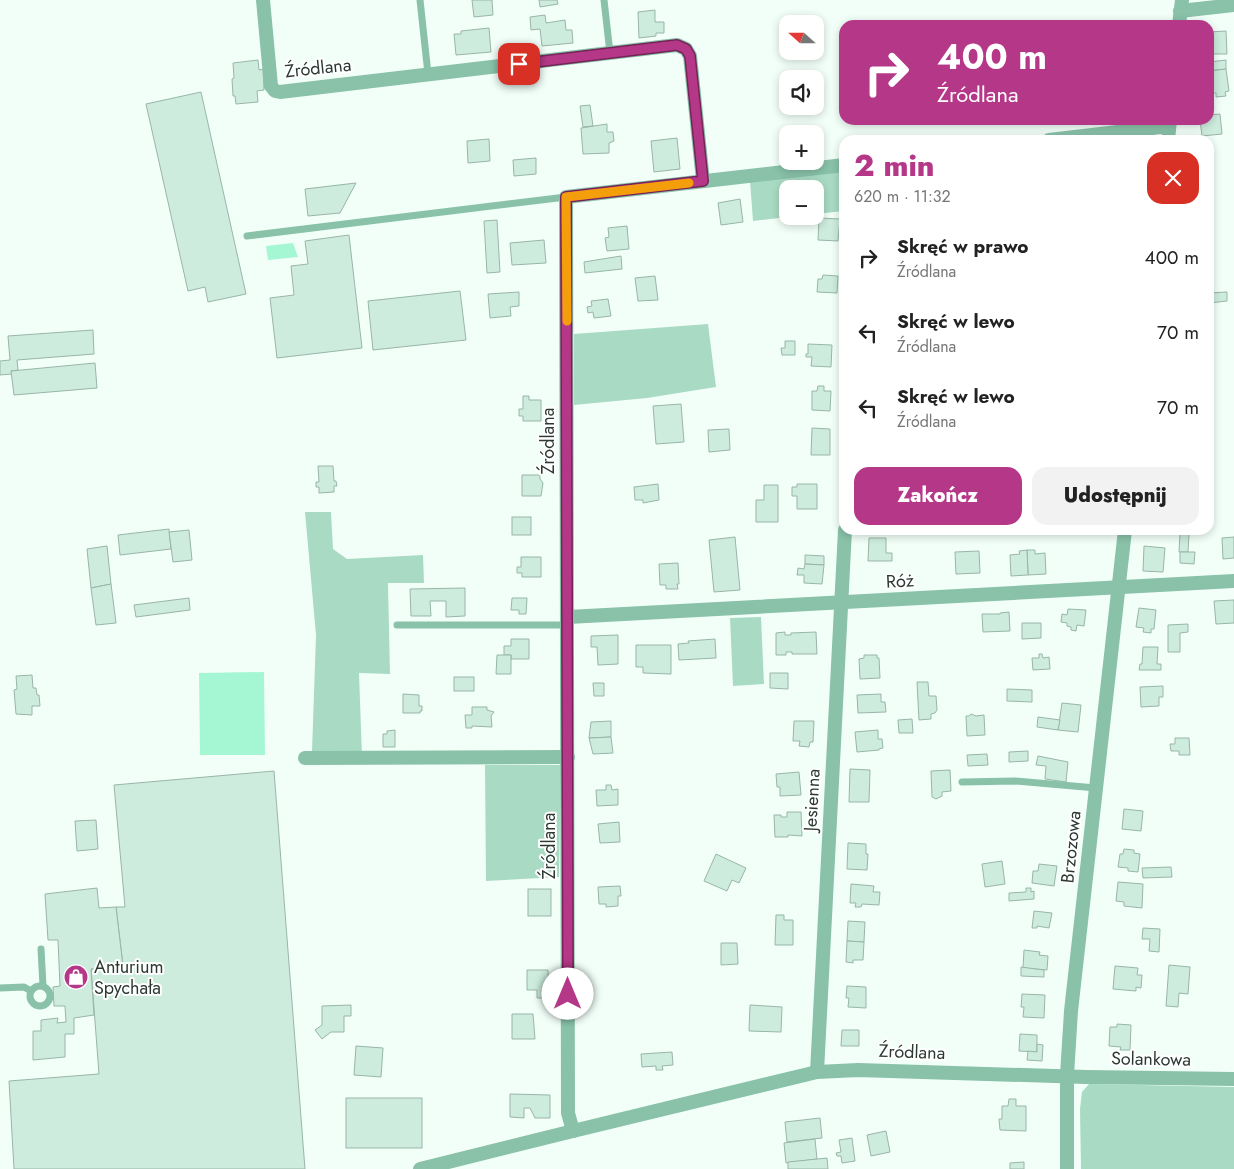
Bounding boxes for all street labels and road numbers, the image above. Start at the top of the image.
street label: Źródlana [283,52,353,84]
street label: Źródlana [535,408,561,474]
street label: Róż [885,567,915,595]
street label: Jesienna [797,768,827,834]
street label: Brzozowa [1054,809,1088,885]
street label: Źródlana [536,813,562,879]
street label: Źródlana [878,1038,946,1066]
street label: Solankowa [1111,1045,1191,1073]

